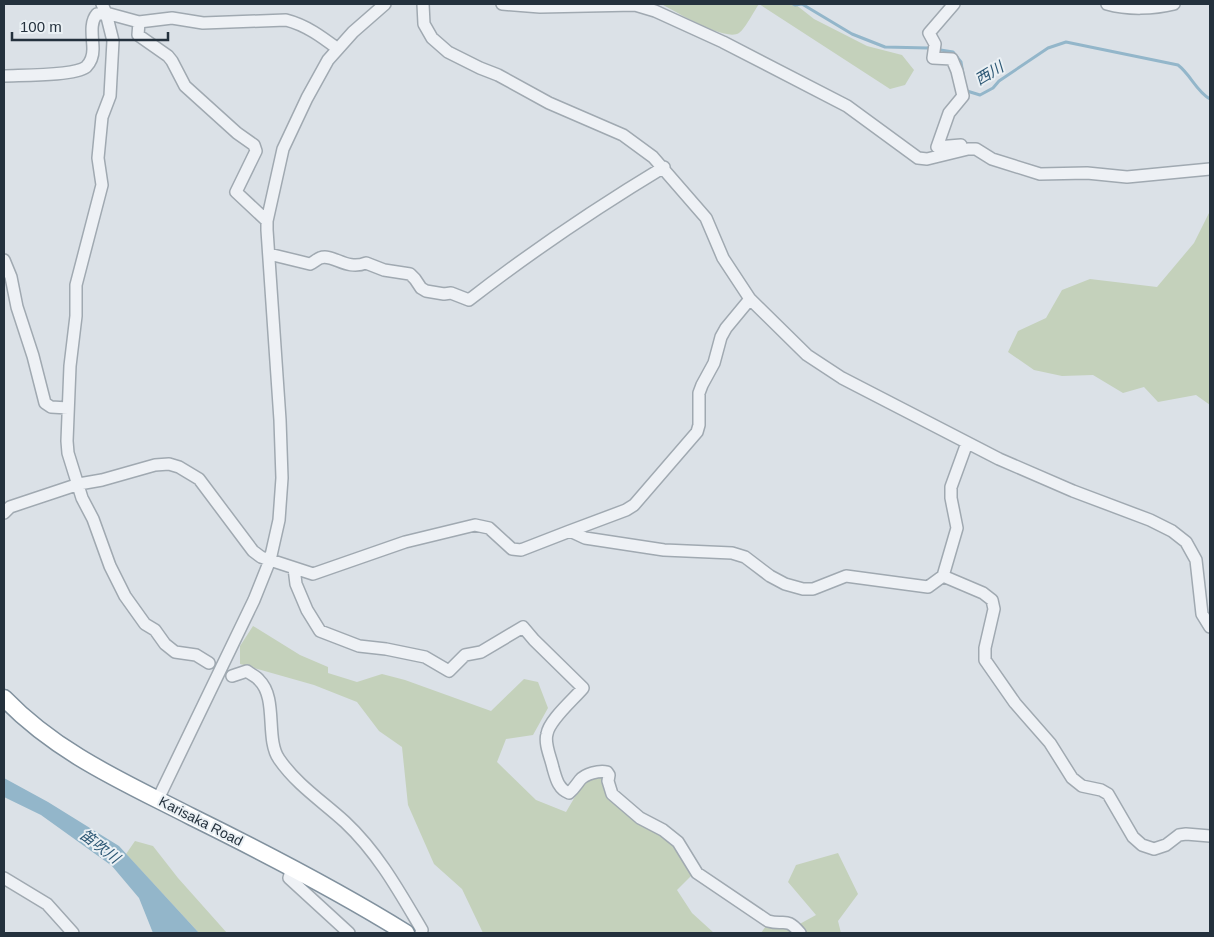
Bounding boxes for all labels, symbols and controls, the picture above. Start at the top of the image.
scale bar [12,10,169,42]
text: 100 m [20,18,62,35]
water label: 西川 [972,57,1008,88]
street label: Karisaka Road [156,793,246,849]
water label: 笛吹川 [77,826,125,868]

